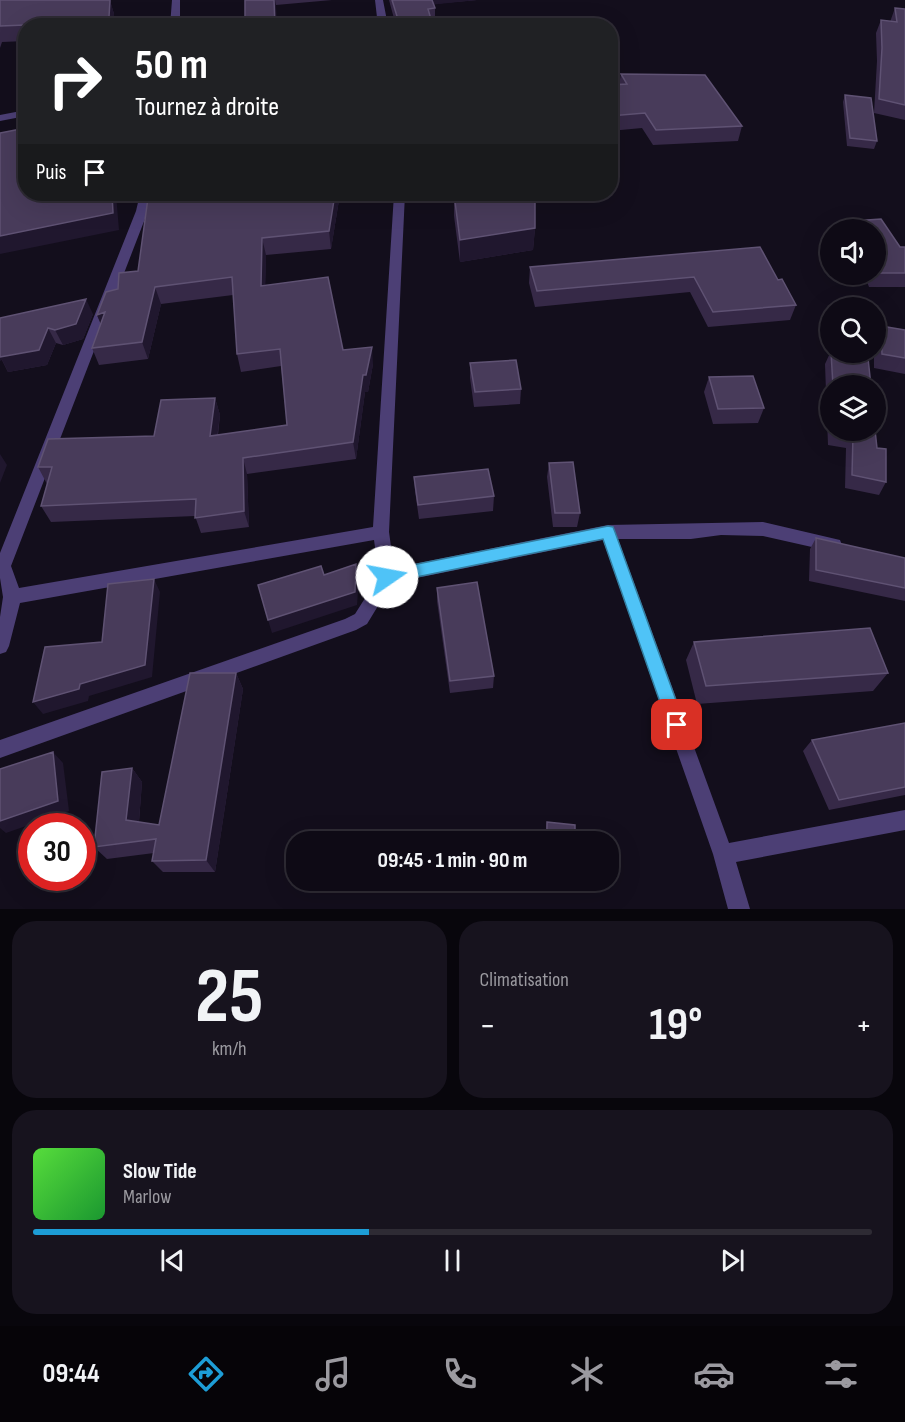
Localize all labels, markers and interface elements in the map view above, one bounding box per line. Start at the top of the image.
text: 50 m [135,40,208,91]
icon: right [36,42,114,120]
text: Tournez à droite [135,91,279,123]
icon: arrive [78,156,111,189]
text: Puis [36,159,66,186]
map controls [820,219,886,441]
button: sound [820,219,886,285]
button: search [820,297,886,363]
button: layers [820,375,886,441]
position arrow [355,545,419,609]
pin [651,699,702,750]
icon: arrive [660,708,693,741]
speed limit sign: 30 [18,813,96,891]
text: 09:45 · 1 min · 90 m [378,847,527,874]
text: 25 [195,951,263,1044]
text: Climatisation [480,968,569,992]
text: 19° [649,998,702,1053]
text: − [480,1006,496,1046]
text: + [856,1006,872,1046]
text: km/h [212,1037,247,1061]
text: Slow Tide [123,1158,197,1185]
text: Marlow [123,1185,171,1209]
icon: previous [156,1244,189,1277]
icon: pause [436,1244,469,1277]
icon: next [716,1244,749,1277]
icon: directions [185,1353,227,1395]
icon: music [312,1353,354,1395]
icon: phone [439,1353,481,1395]
icon: climate [566,1353,608,1395]
icon: car [693,1353,735,1395]
icon: filters [820,1353,862,1395]
text: 09:44 [43,1358,99,1390]

